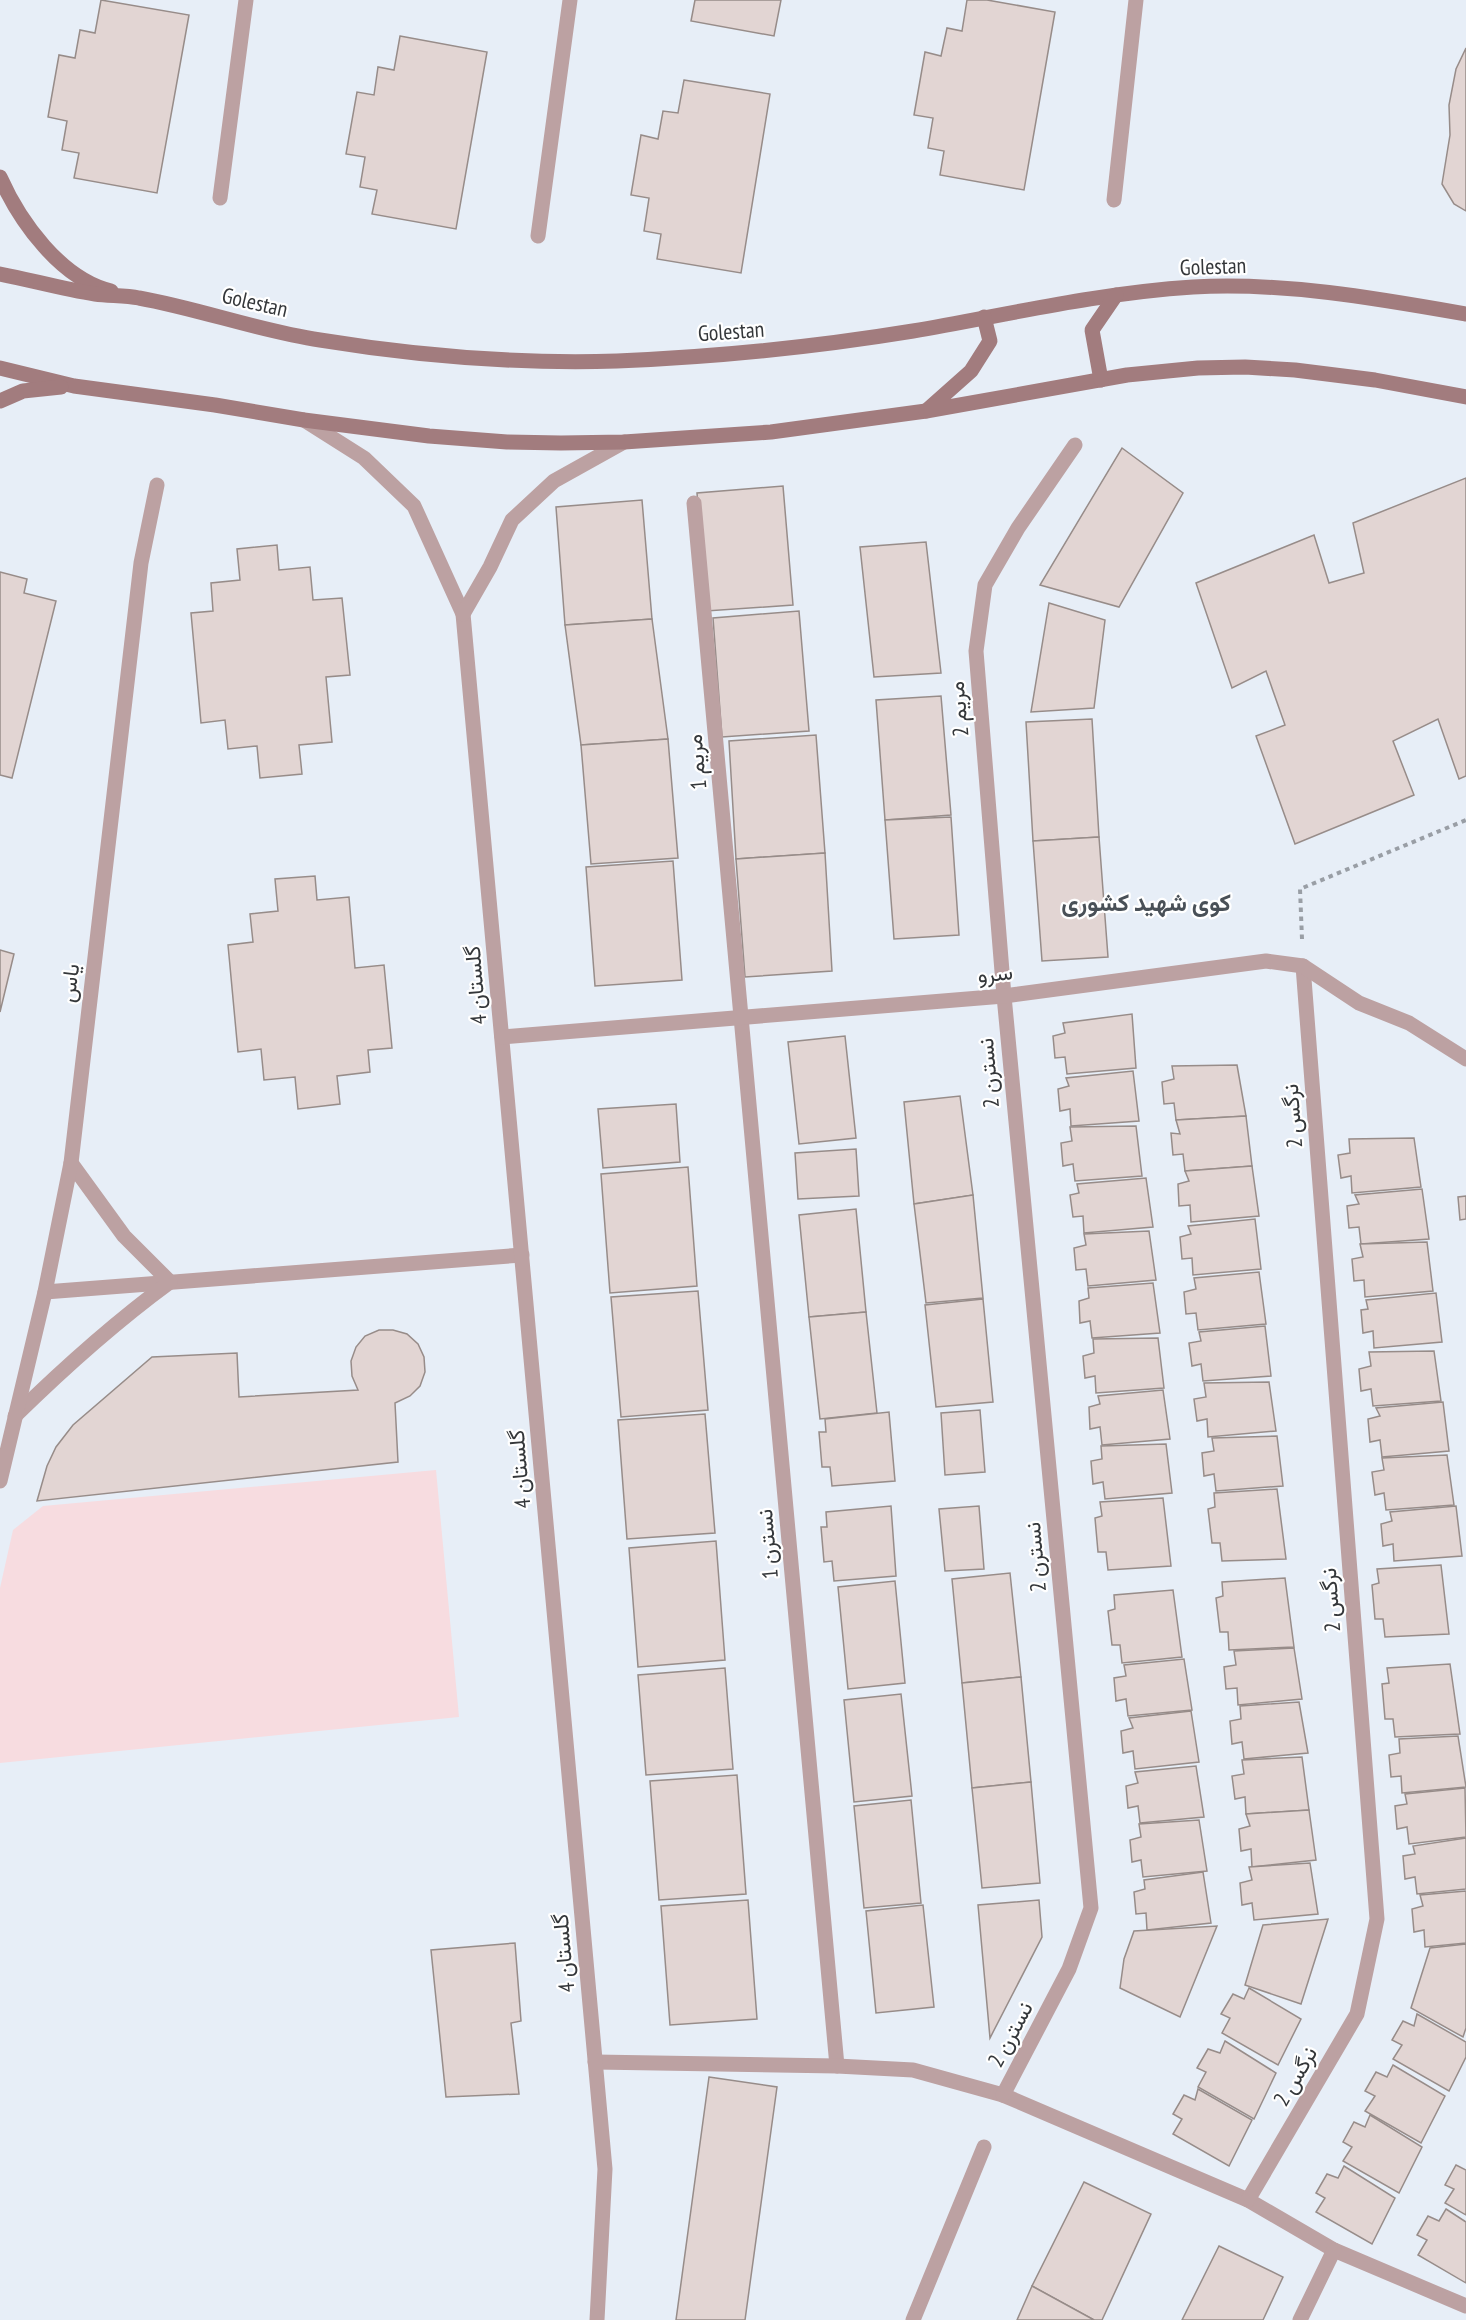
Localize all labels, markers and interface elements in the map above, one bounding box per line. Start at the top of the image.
street label: Golestan [1179,251,1247,281]
street label: Golestan [219,281,291,323]
street label: Golestan [697,315,765,347]
street label: مریم 2 [942,680,975,738]
street label: مریم 1 [680,733,713,791]
district label: کوی شهید کشوری [1061,887,1231,918]
street label: گلستان 4 [458,944,492,1026]
street label: سرو [976,957,1014,989]
street label: یاس [53,962,85,1004]
street label: نسترن 2 [971,1037,1005,1109]
street label: نرگس 2 [1276,1083,1308,1149]
street label: گلستان 4 [502,1428,536,1510]
street label: نسترن 1 [750,1508,784,1580]
street label: نسترن 2 [1018,1521,1052,1593]
street label: نرگس 2 [1314,1567,1346,1633]
street label: گلستان 4 [546,1912,580,1994]
street label: نسترن 2 [981,1997,1039,2071]
street label: نرگس 2 [1267,2041,1323,2111]

